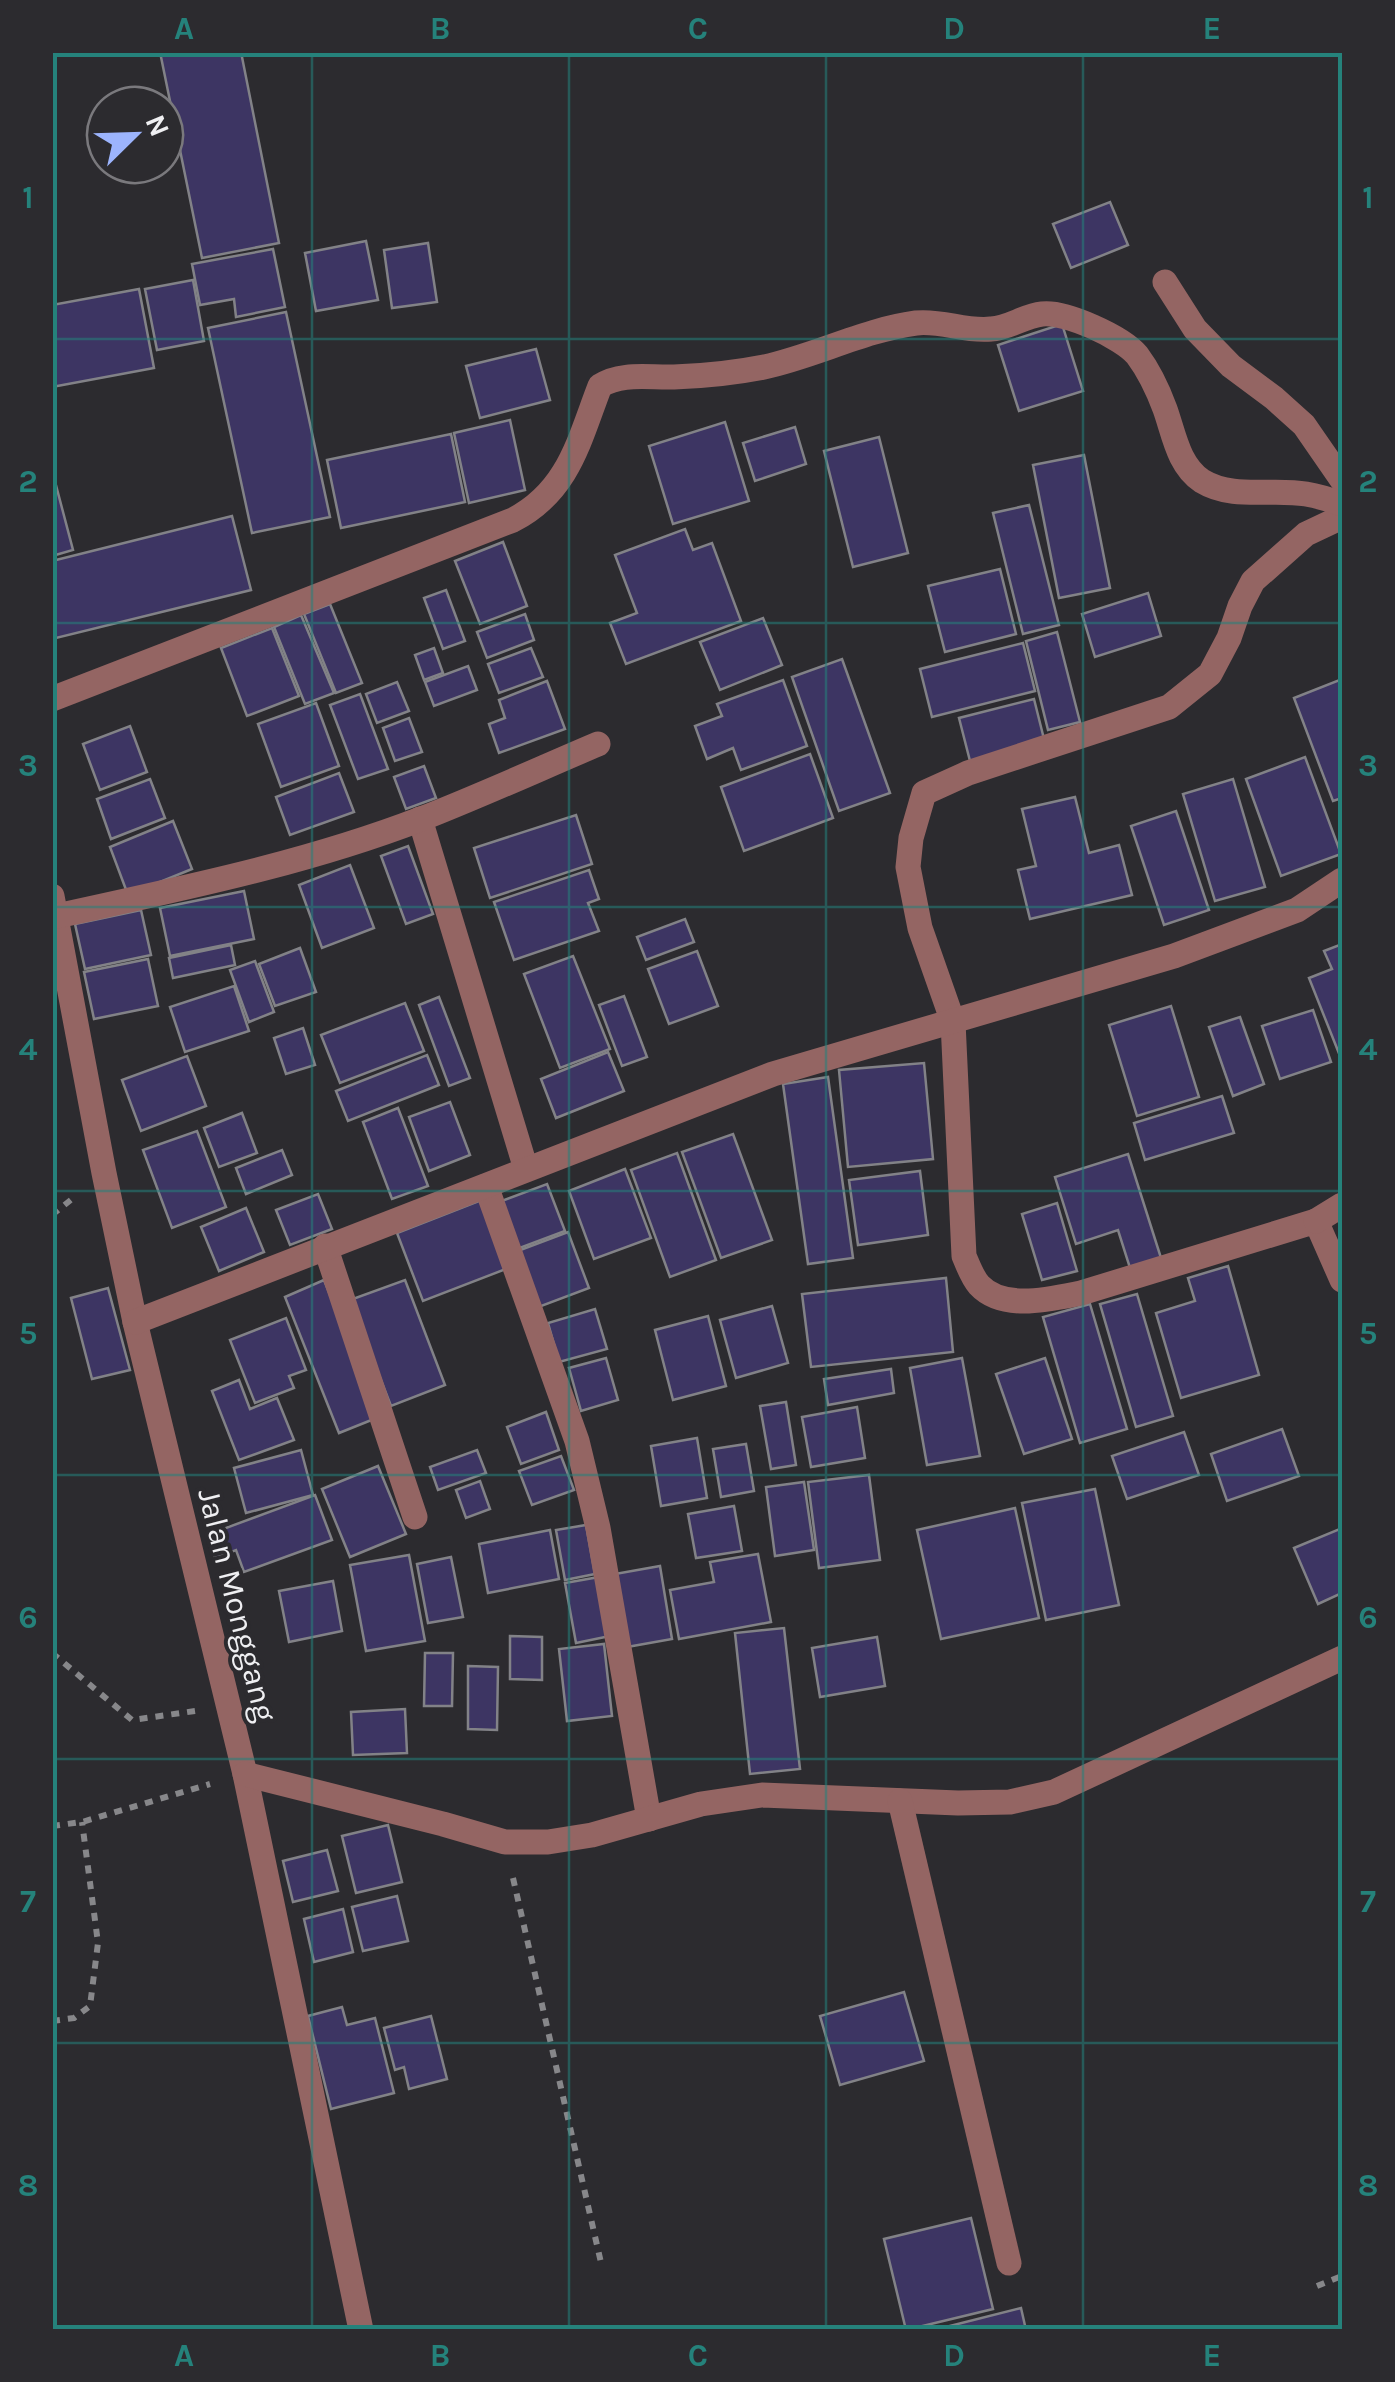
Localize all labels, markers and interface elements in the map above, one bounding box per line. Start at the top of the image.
text: A [174,10,194,47]
text: B [430,10,450,47]
text: C [688,10,708,47]
text: D [943,10,965,47]
text: E [1203,10,1221,47]
north arrow [85,85,185,185]
text: N [138,110,177,141]
text: 1 [22,179,34,216]
text: 1 [1362,179,1374,216]
text: 2 [18,463,38,500]
text: 2 [1358,463,1378,500]
text: 3 [18,747,38,784]
text: 3 [1358,747,1378,784]
text: 4 [18,1031,38,1068]
text: 4 [1358,1031,1378,1068]
text: 5 [19,1315,37,1352]
text: 5 [1359,1315,1377,1352]
street label: Jalan Monggang [190,1485,284,1725]
text: 6 [18,1599,38,1636]
text: 6 [1358,1599,1378,1636]
text: 7 [20,1883,36,1920]
text: 7 [1360,1883,1376,1920]
text: 8 [18,2167,38,2204]
text: 8 [1358,2167,1378,2204]
text: A [174,2337,194,2374]
text: B [430,2337,450,2374]
text: C [688,2337,708,2374]
text: D [943,2337,965,2374]
text: E [1203,2337,1221,2374]

